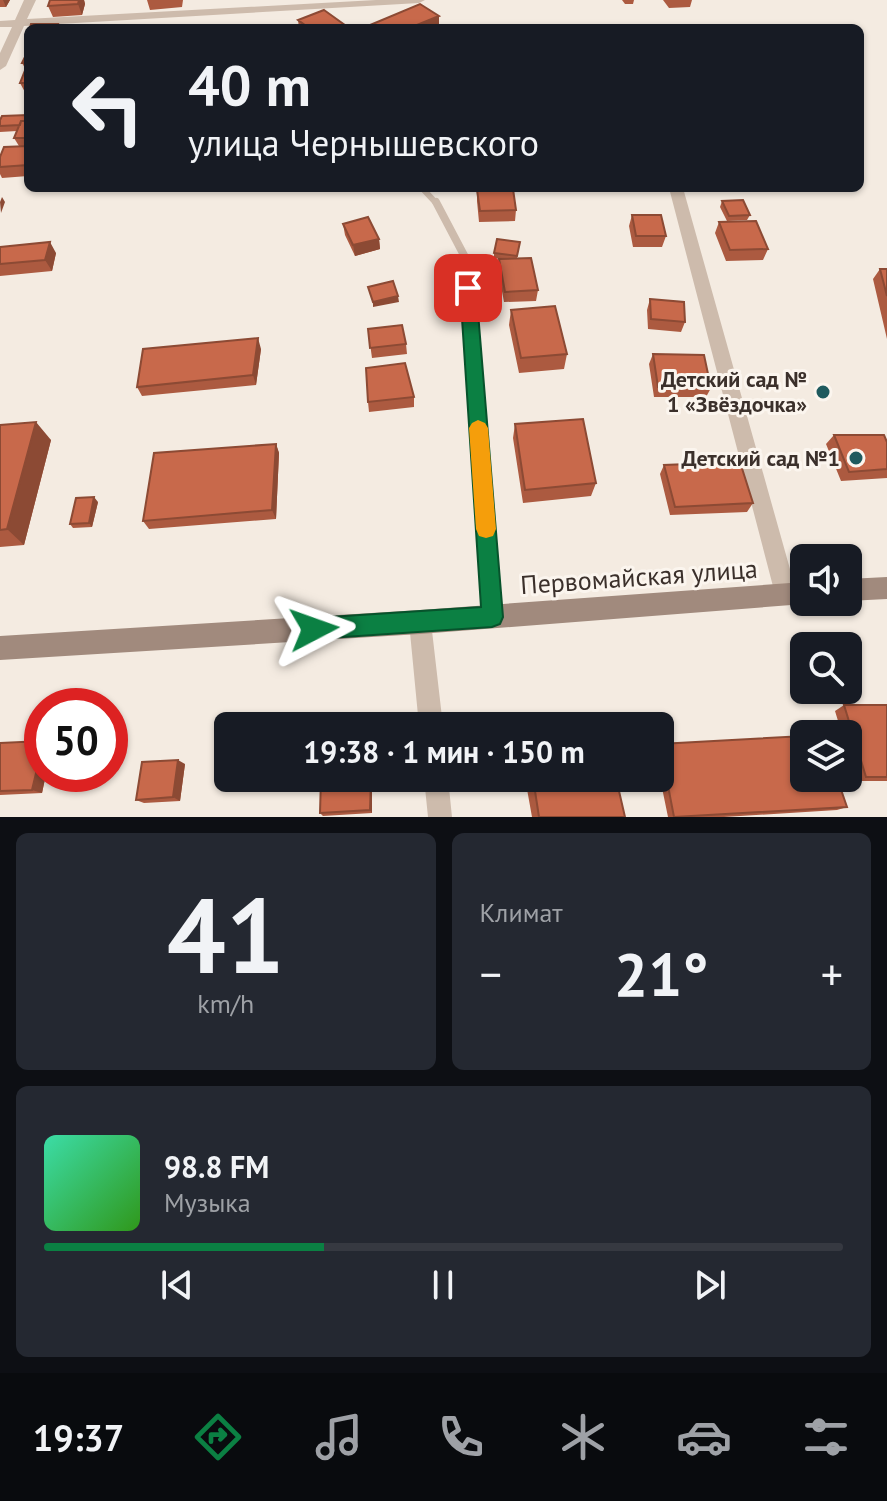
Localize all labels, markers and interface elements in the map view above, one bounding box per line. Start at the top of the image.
text: 40 m [188,49,311,121]
icon: left [56,56,160,160]
text: улица Чернышевского [188,119,539,166]
pin [434,254,502,322]
icon: arrive [446,266,490,310]
place label: Детский сад № 1 «Звёздочка» [661,365,807,418]
marker: Детский сад № 1 «Звёздочка» [814,383,832,401]
place label: Детский сад №1 [682,444,840,472]
marker: Детский сад №1 [847,449,865,467]
map controls [790,544,862,792]
button: sound [790,544,862,616]
street label: Первомайская улица [519,552,759,601]
position arrow [272,587,356,671]
button: search [790,632,862,704]
speed limit sign: 50 [24,688,128,792]
button: layers [790,720,862,792]
text: 19:38 · 1 мин · 150 m [303,732,585,771]
text: 41 [167,867,285,1002]
text: Климат [480,896,563,929]
text: 21° [614,935,708,1013]
text: − [480,945,502,1002]
text: + [821,945,843,1002]
text: km/h [197,987,254,1020]
text: 98.8 FM [164,1147,269,1186]
text: Музыка [164,1186,251,1219]
icon: previous [155,1263,199,1307]
icon: pause [421,1263,465,1307]
icon: next [688,1263,732,1307]
icon: directions [190,1409,246,1465]
icon: music [311,1409,367,1465]
icon: phone [433,1409,489,1465]
icon: climate [555,1409,611,1465]
icon: car [676,1409,732,1465]
icon: filters [798,1409,854,1465]
text: 19:37 [33,1414,124,1461]

